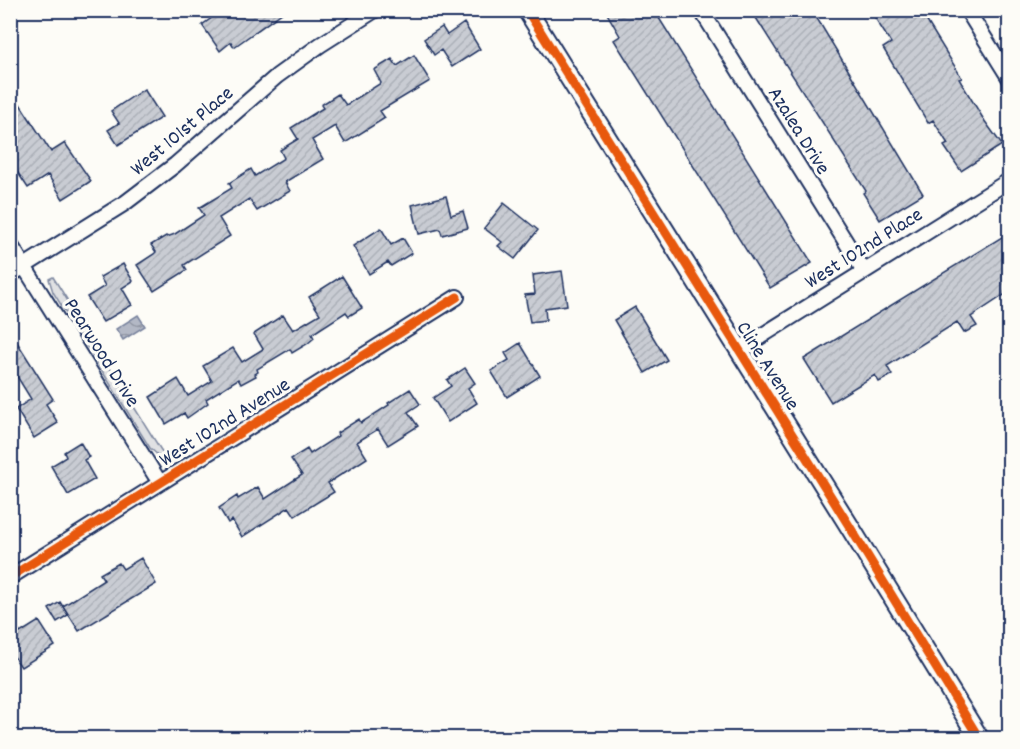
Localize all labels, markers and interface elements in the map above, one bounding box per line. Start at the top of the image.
street label: West 101st Place [125,80,241,185]
street label: Azalea Drive [759,82,836,181]
street label: West 102nd Place [800,201,930,298]
street label: Pearwood Drive [55,293,146,414]
street label: Cline Avenue [727,316,806,417]
street label: West 102nd Avenue [154,371,297,476]

